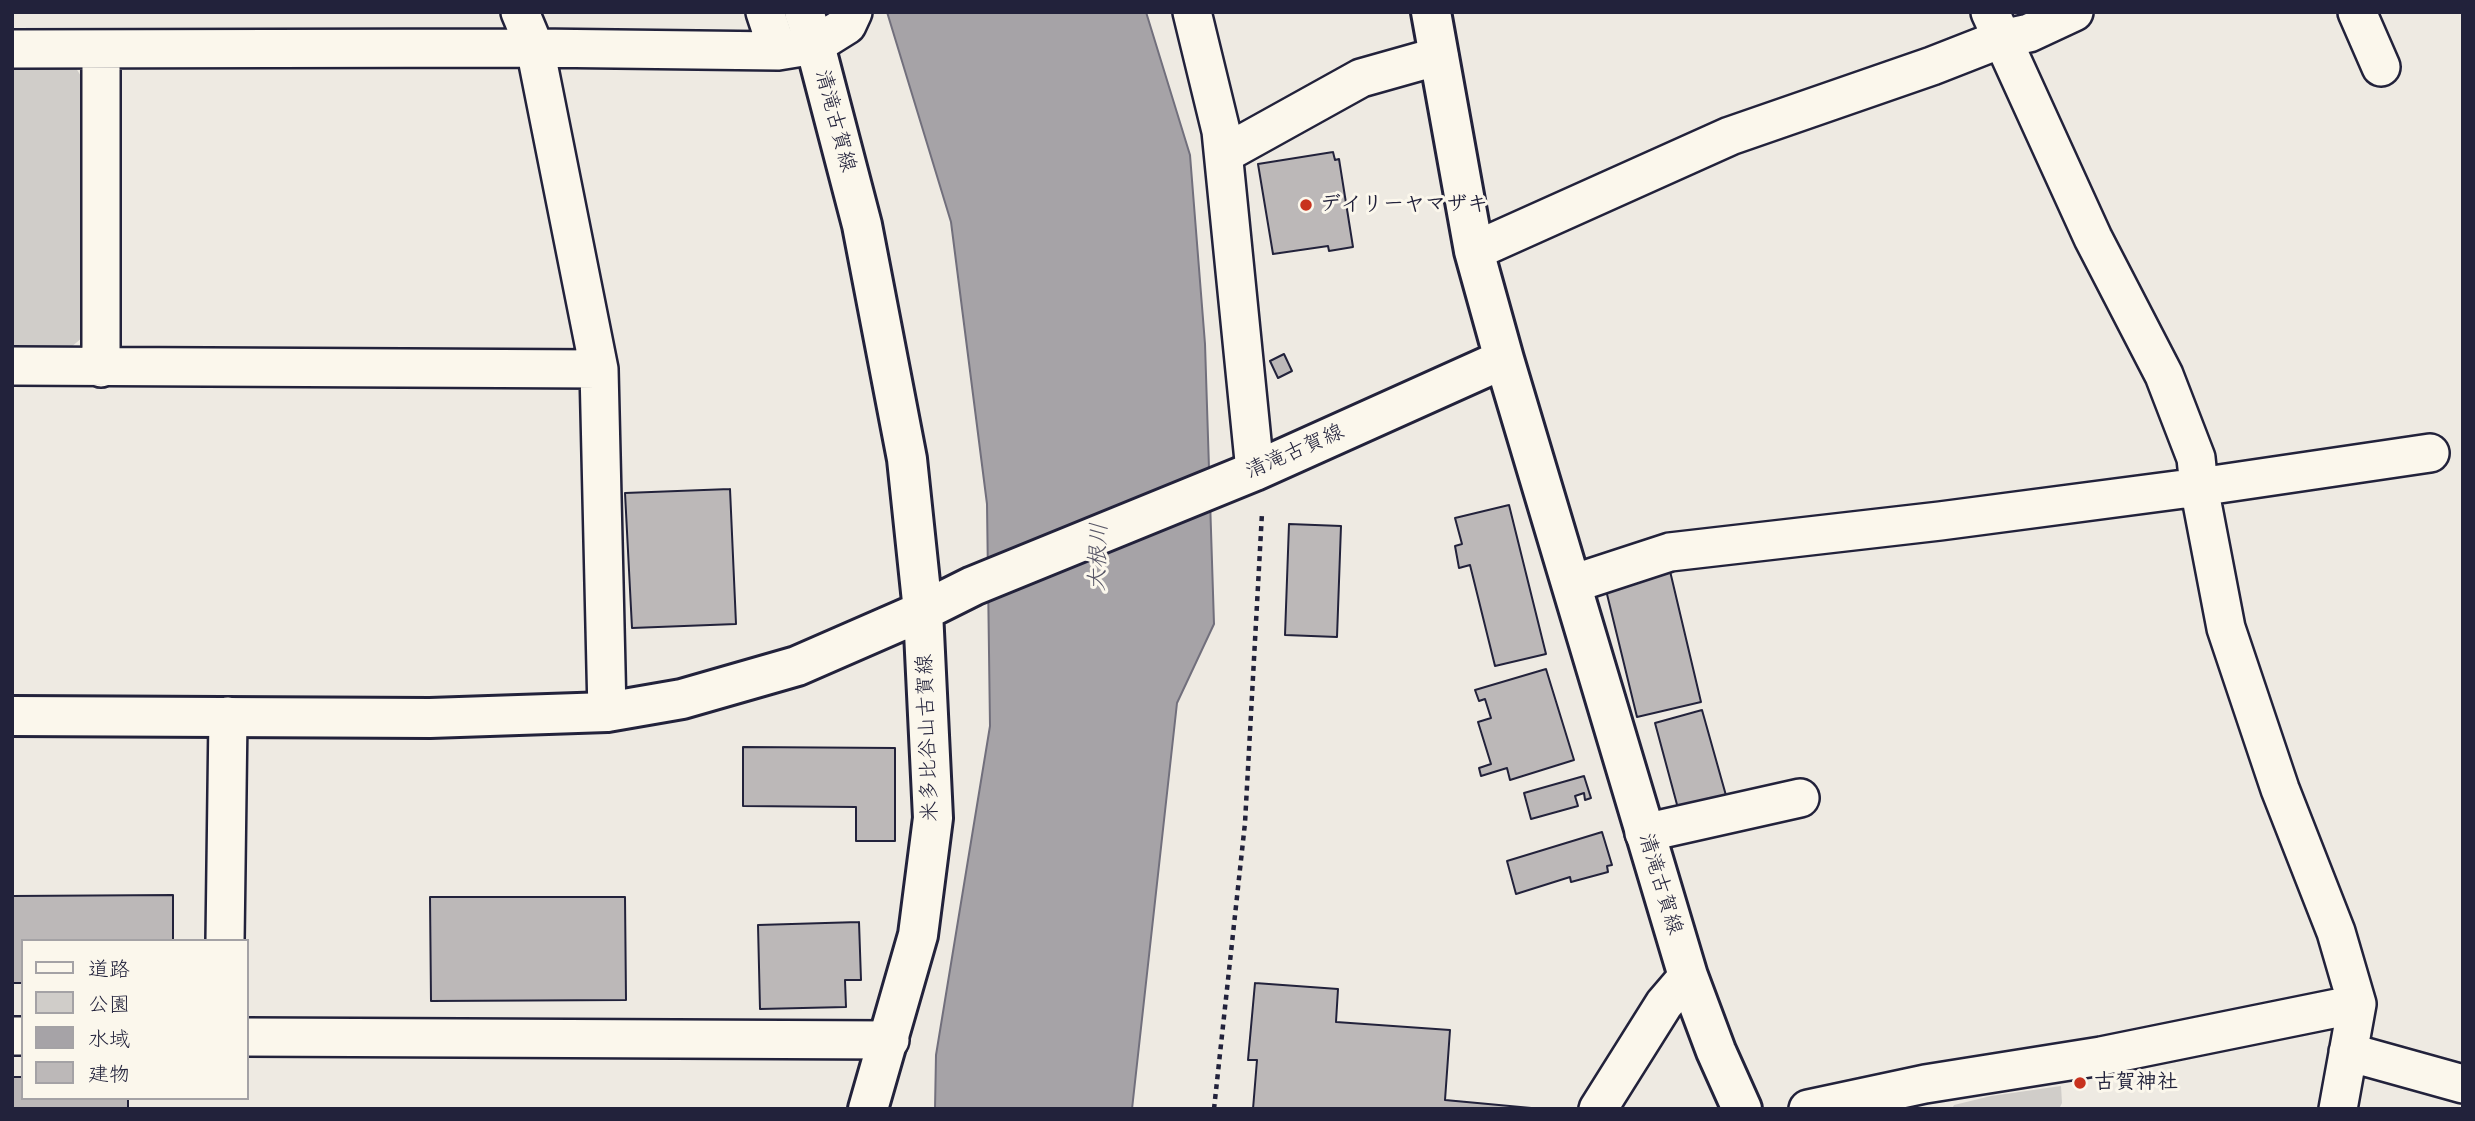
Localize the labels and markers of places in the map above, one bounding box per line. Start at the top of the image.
place label: デイリーヤマザキ [1320,192,1488,218]
marker: デイリーヤマザキ [1298,197,1314,213]
place label: 古賀神社 [2094,1070,2178,1096]
marker: 古賀神社 [2072,1075,2088,1091]

